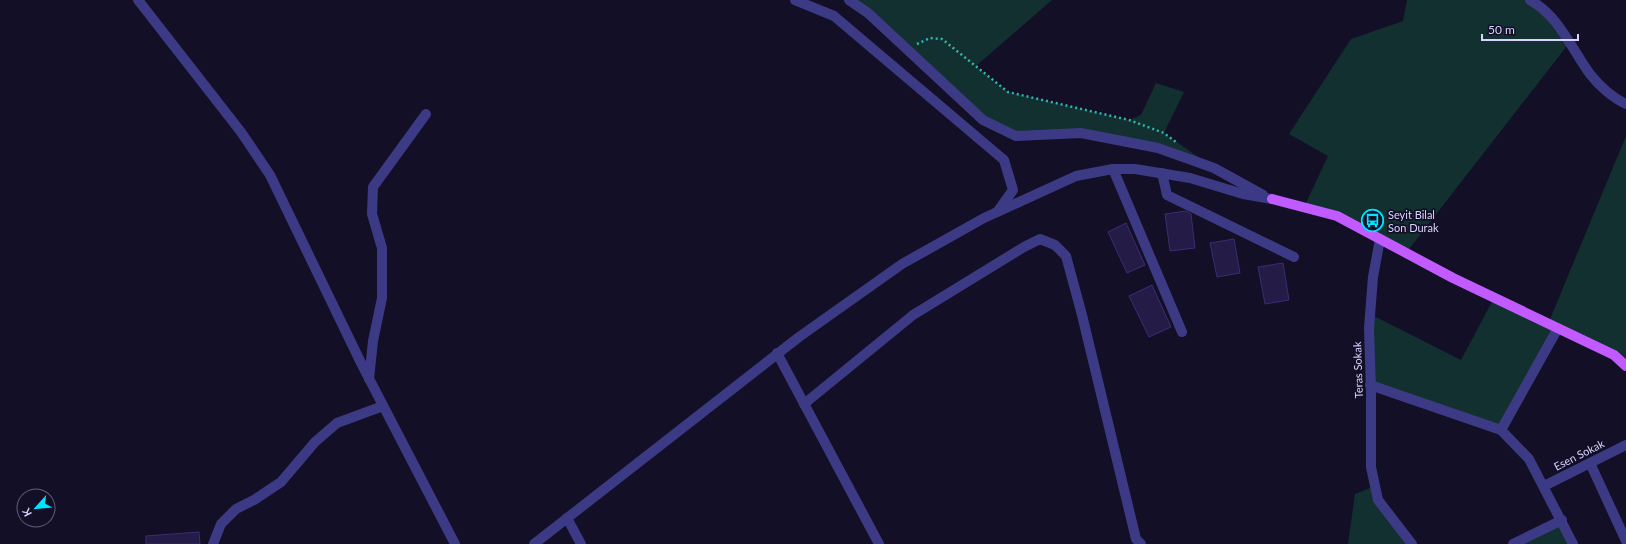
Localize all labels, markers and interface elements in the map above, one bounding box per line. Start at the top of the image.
scale bar [1482,16,1578,42]
text: 50 m [1488,22,1515,37]
bus stop icon: Seyit Bilal Son Durak [1359,208,1385,234]
place label: Seyit Bilal Son Durak [1388,208,1439,234]
street label: Teras Sokak [1350,341,1365,399]
street label: Esen Sokak [1551,436,1606,473]
north arrow [16,488,56,528]
text: K [19,506,34,519]

